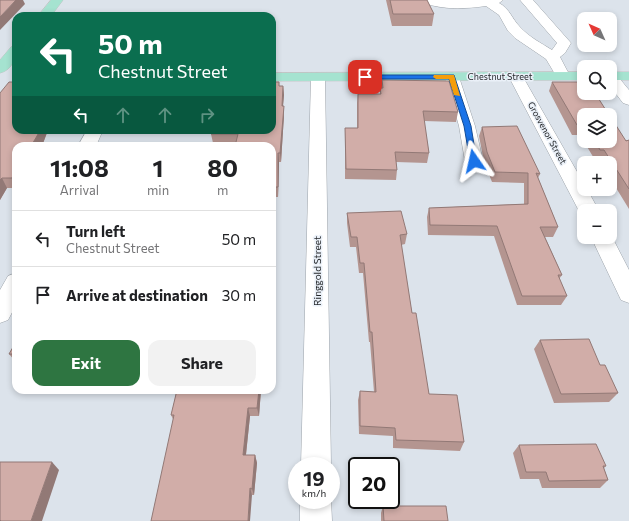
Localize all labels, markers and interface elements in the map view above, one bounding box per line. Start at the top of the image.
north arrow [577,12,617,52]
map controls [577,12,617,244]
text: 50 m [98,26,163,60]
icon: left [32,28,84,80]
text: Chestnut Street [98,60,228,82]
pin [348,60,382,94]
button: search [577,60,617,100]
icon: arrive [354,66,376,88]
street label: Chestnut Street [468,71,533,82]
street label: Grosvenor Street [526,100,569,166]
icon: left [70,104,92,126]
icon: ahead [112,104,134,126]
icon: ahead [154,104,176,126]
icon: right [196,104,218,126]
button: layers [577,108,617,148]
position arrow [453,140,495,182]
text: 11:08 [50,153,109,182]
text: 1 [153,153,163,182]
text: 80 [207,153,238,182]
button: + [577,156,617,196]
text: Arrival [60,182,99,198]
text: min [147,182,169,198]
text: m [217,182,228,198]
button: − [577,204,617,244]
text: Turn left [66,222,125,240]
icon: left [32,228,54,250]
text: 50 m [222,230,256,248]
street label: Ringgold Street [311,236,323,306]
text: Chestnut Street [66,240,160,256]
icon: arrive [32,284,54,306]
text: Arrive at destination [66,286,208,304]
text: 30 m [222,286,256,304]
button: Exit [32,340,140,386]
button: Share [148,340,256,386]
speed limit sign: 20 [348,457,400,509]
text: 19 [303,466,325,490]
text: km/h [302,487,326,499]

